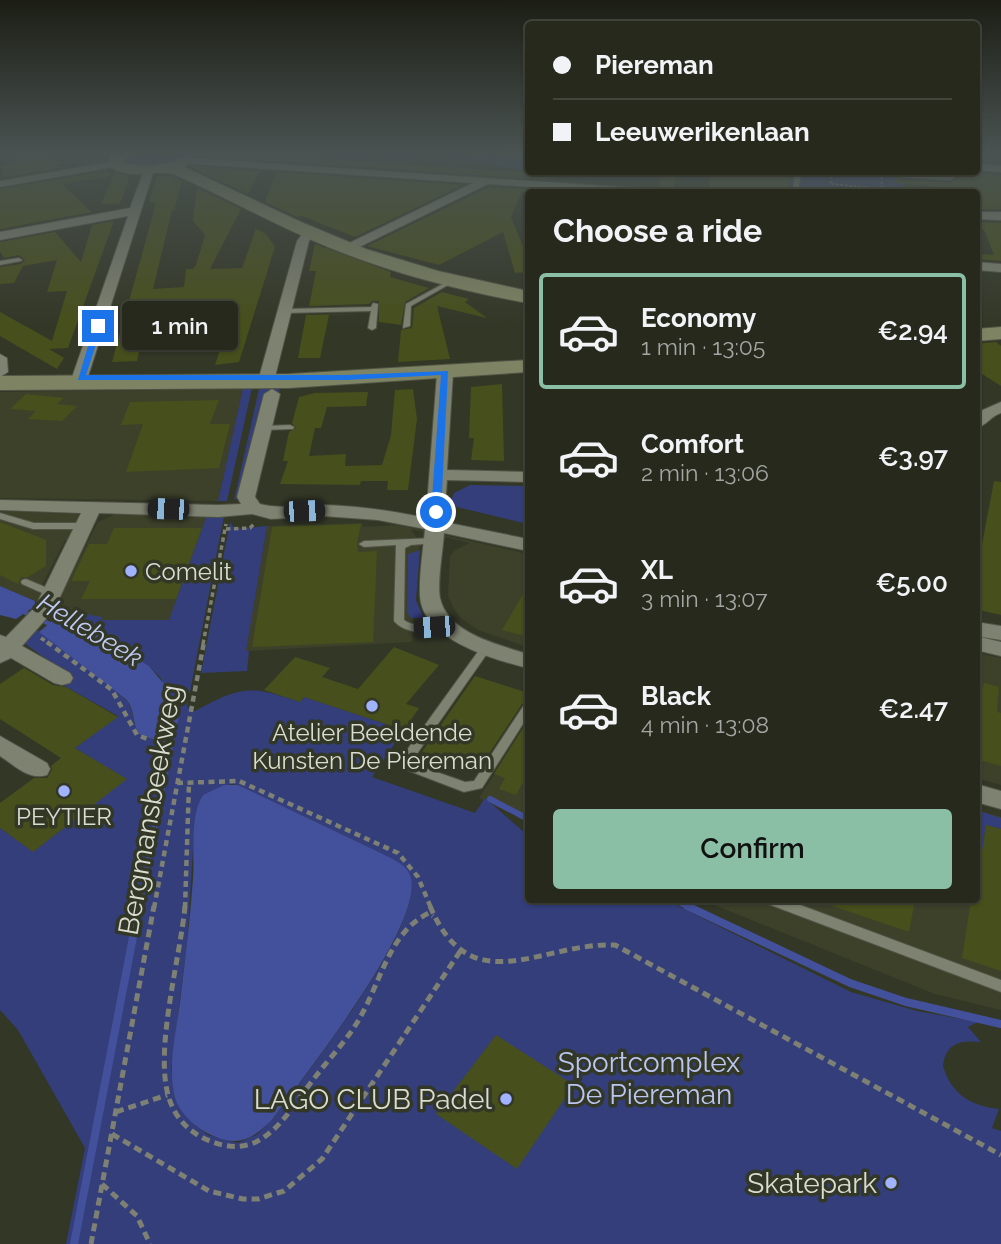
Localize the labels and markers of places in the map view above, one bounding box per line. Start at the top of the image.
place label: Comelit [145,557,232,586]
marker: Comelit [123,563,139,579]
marker: Atelier Beeldende Kunsten De Piereman [364,698,380,714]
place label: Atelier Beeldende Kunsten De Piereman [252,718,492,775]
marker: PEYTIER [56,783,72,799]
place label: PEYTIER [16,802,112,831]
place label: LAGO CLUB Padel [254,1083,492,1116]
marker: LAGO CLUB Padel [498,1091,514,1107]
place label: Skatepark [747,1167,877,1200]
marker: Skatepark [883,1175,899,1191]

